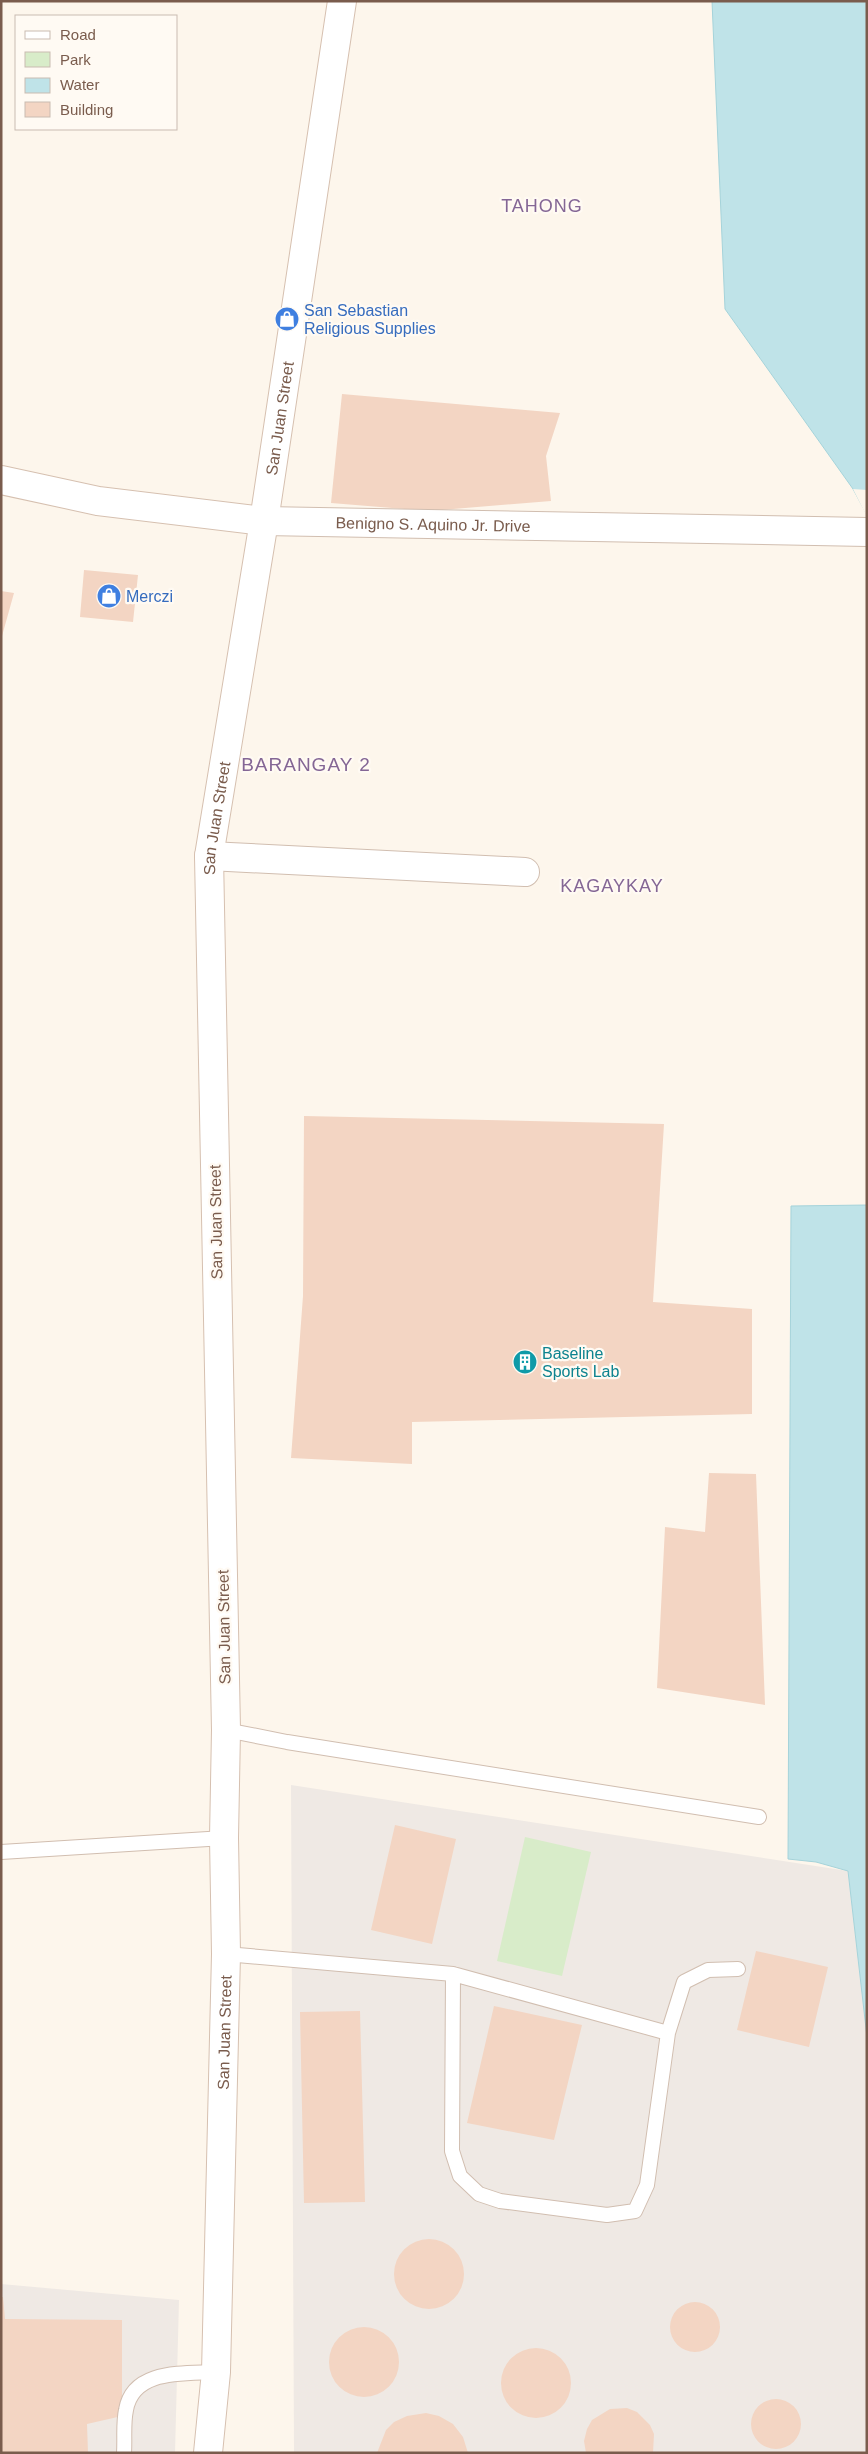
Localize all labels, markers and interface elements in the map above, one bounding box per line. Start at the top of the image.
legend [15,15,178,130]
text: Road [60,26,96,43]
text: Park [60,51,91,68]
text: Water [60,76,99,93]
text: Building [60,101,113,118]
district label: TAHONG [501,196,583,216]
place label: San Sebastian Religious Supplies [304,302,436,337]
shop icon: San Sebastian Religious Supplies [274,306,300,332]
street label: San Juan Street [262,360,296,476]
street label: Benigno S. Aquino Jr. Drive [335,514,531,534]
shop icon: Merczi [96,583,122,609]
place label: Merczi [126,588,173,605]
district label: BARANGAY 2 [241,754,371,775]
street label: San Juan Street [200,760,233,875]
district label: KAGAYKAY [560,876,664,896]
street label: San Juan Street [206,1164,226,1280]
place label: Baseline Sports Lab [542,1345,619,1380]
building icon: Baseline Sports Lab [512,1349,538,1375]
street label: San Juan Street [214,1569,234,1685]
street label: San Juan Street [214,1974,234,2090]

